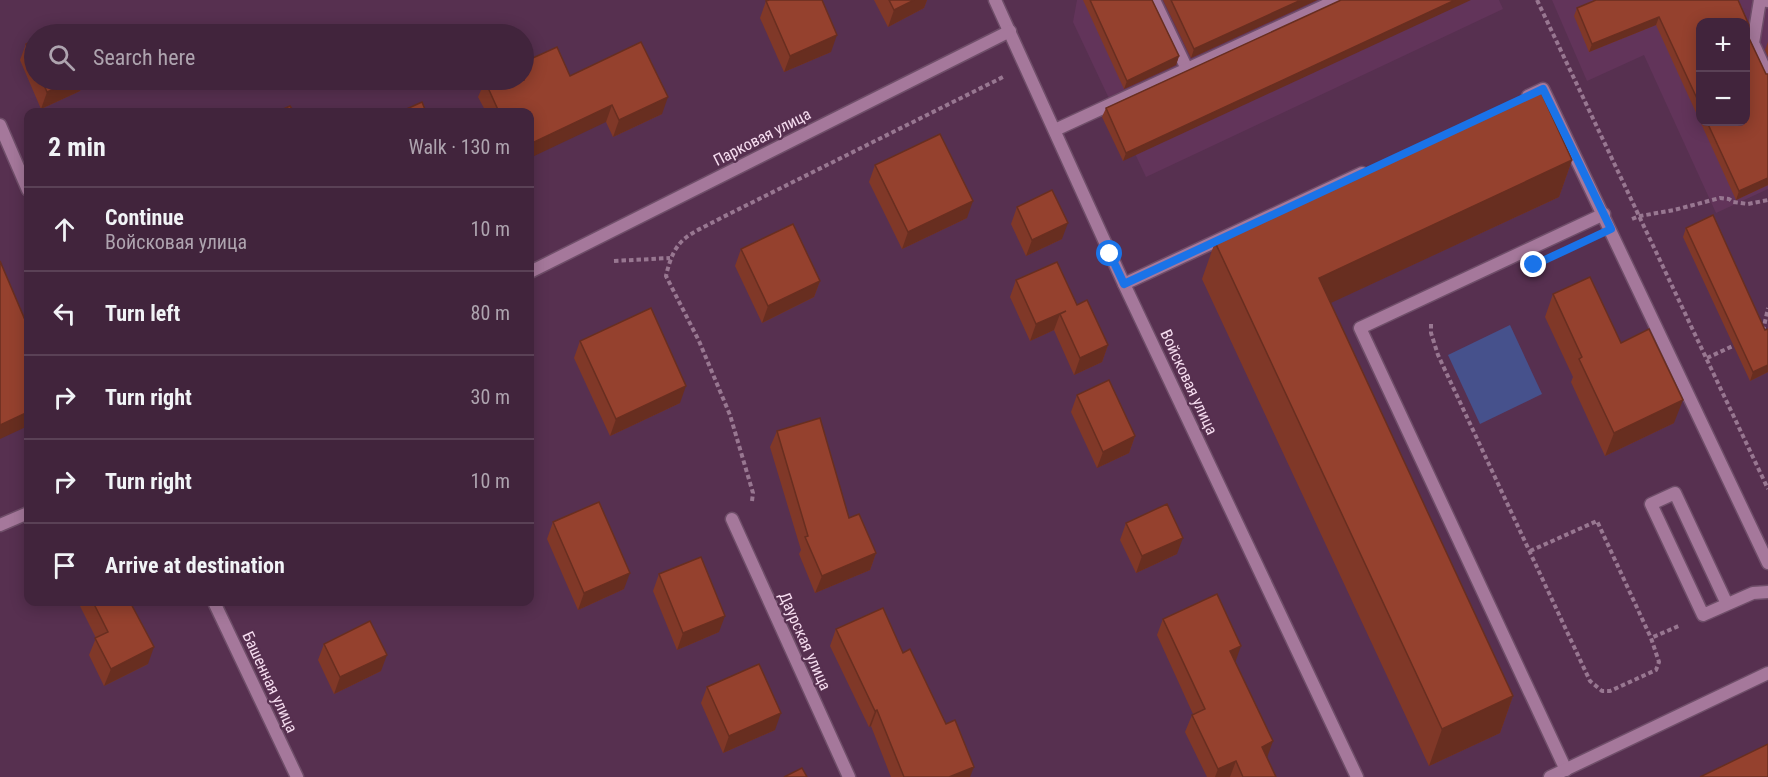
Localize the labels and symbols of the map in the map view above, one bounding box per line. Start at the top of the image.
street label: Парковая улица [710,104,814,170]
route start [1096,240,1122,266]
route end [1520,251,1546,277]
street label: Войсковая улица [1156,326,1222,438]
street label: Даурская улица [775,589,835,693]
street label: Башенная улица [238,628,302,736]

